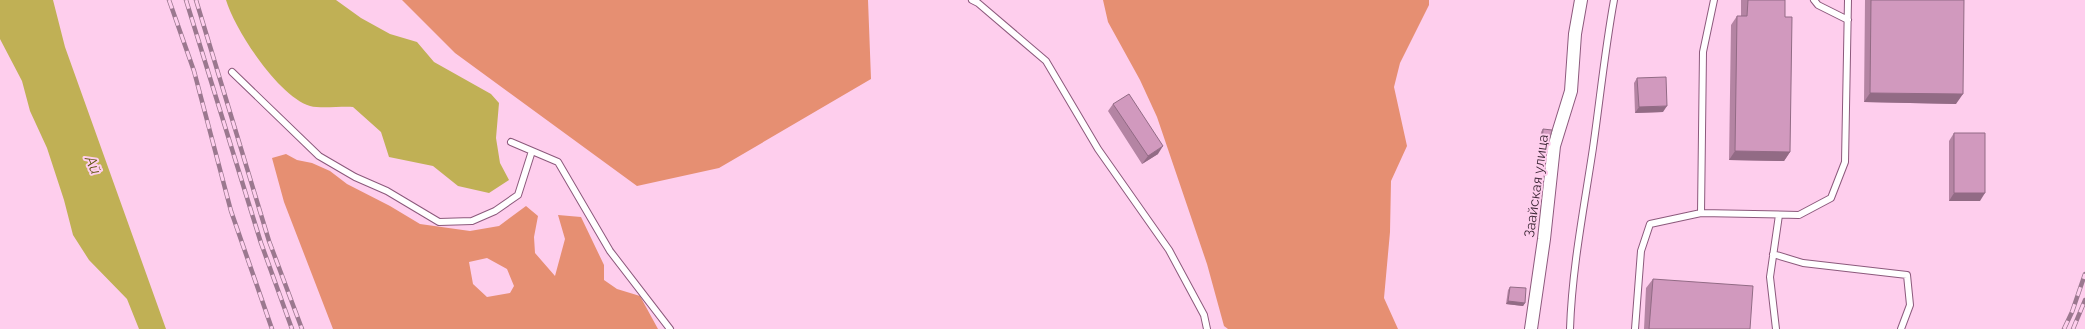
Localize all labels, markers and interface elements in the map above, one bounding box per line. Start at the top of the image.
street label: Заайская улица [1521,133,1551,239]
water label: Ай [81,152,105,177]

